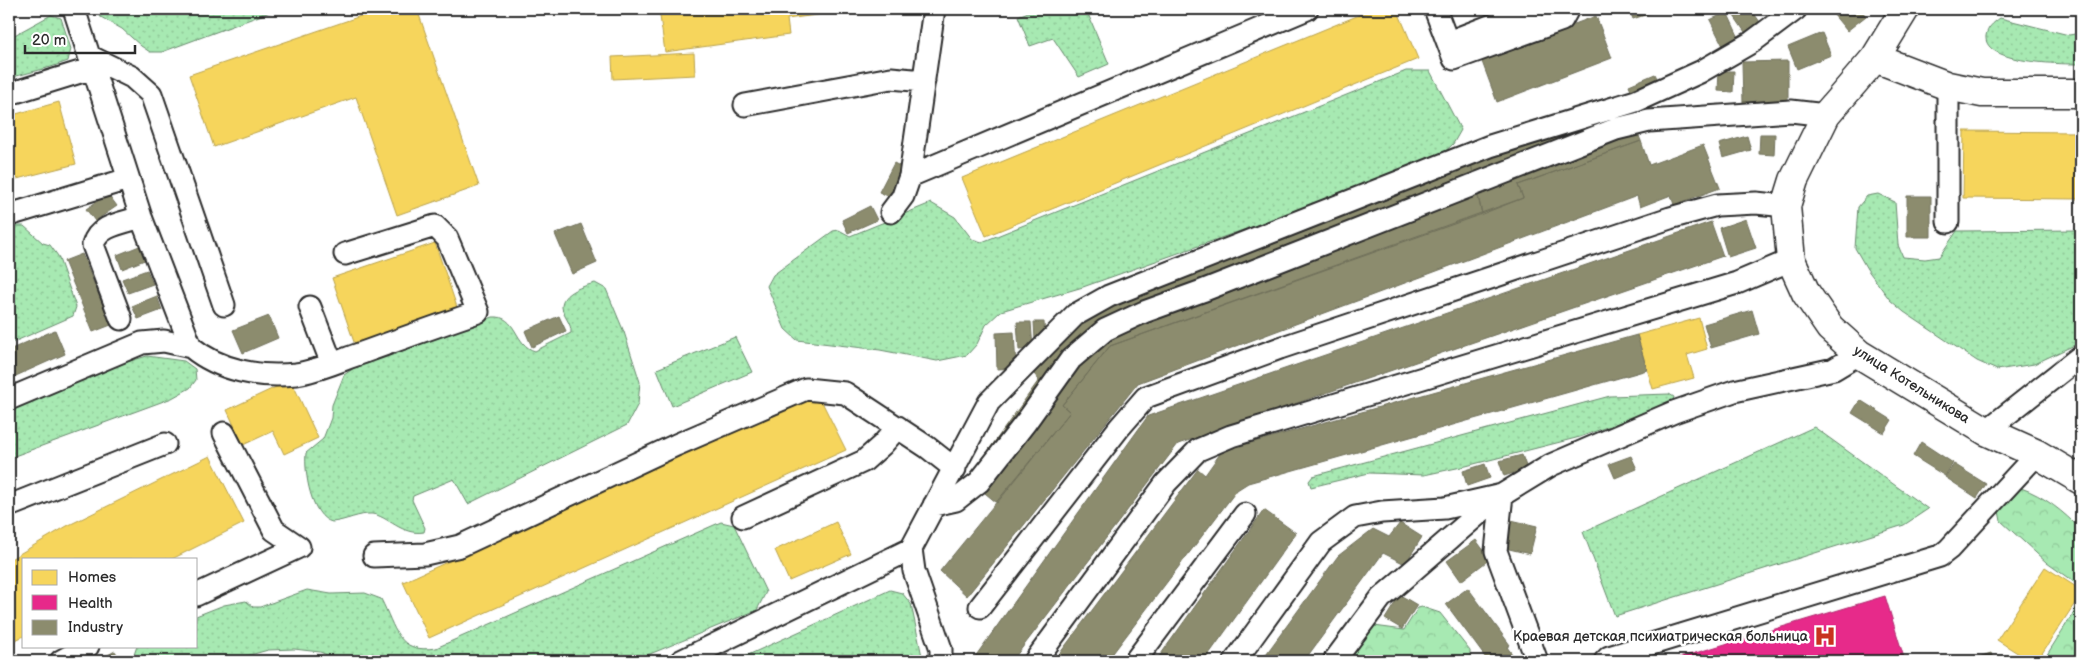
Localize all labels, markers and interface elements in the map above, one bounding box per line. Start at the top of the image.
scale bar [25,22,135,54]
text: 20 m [32,31,66,50]
street label: улица Котельникова [1851,342,1974,427]
legend [22,558,198,648]
text: Homes [68,568,117,587]
text: Health [68,594,113,613]
text: Industry [68,618,123,637]
hospital icon: Краевая детская психиатрическая больница [1812,623,1838,649]
place label: Краевая детская психиатрическая больница [1513,628,1809,645]

